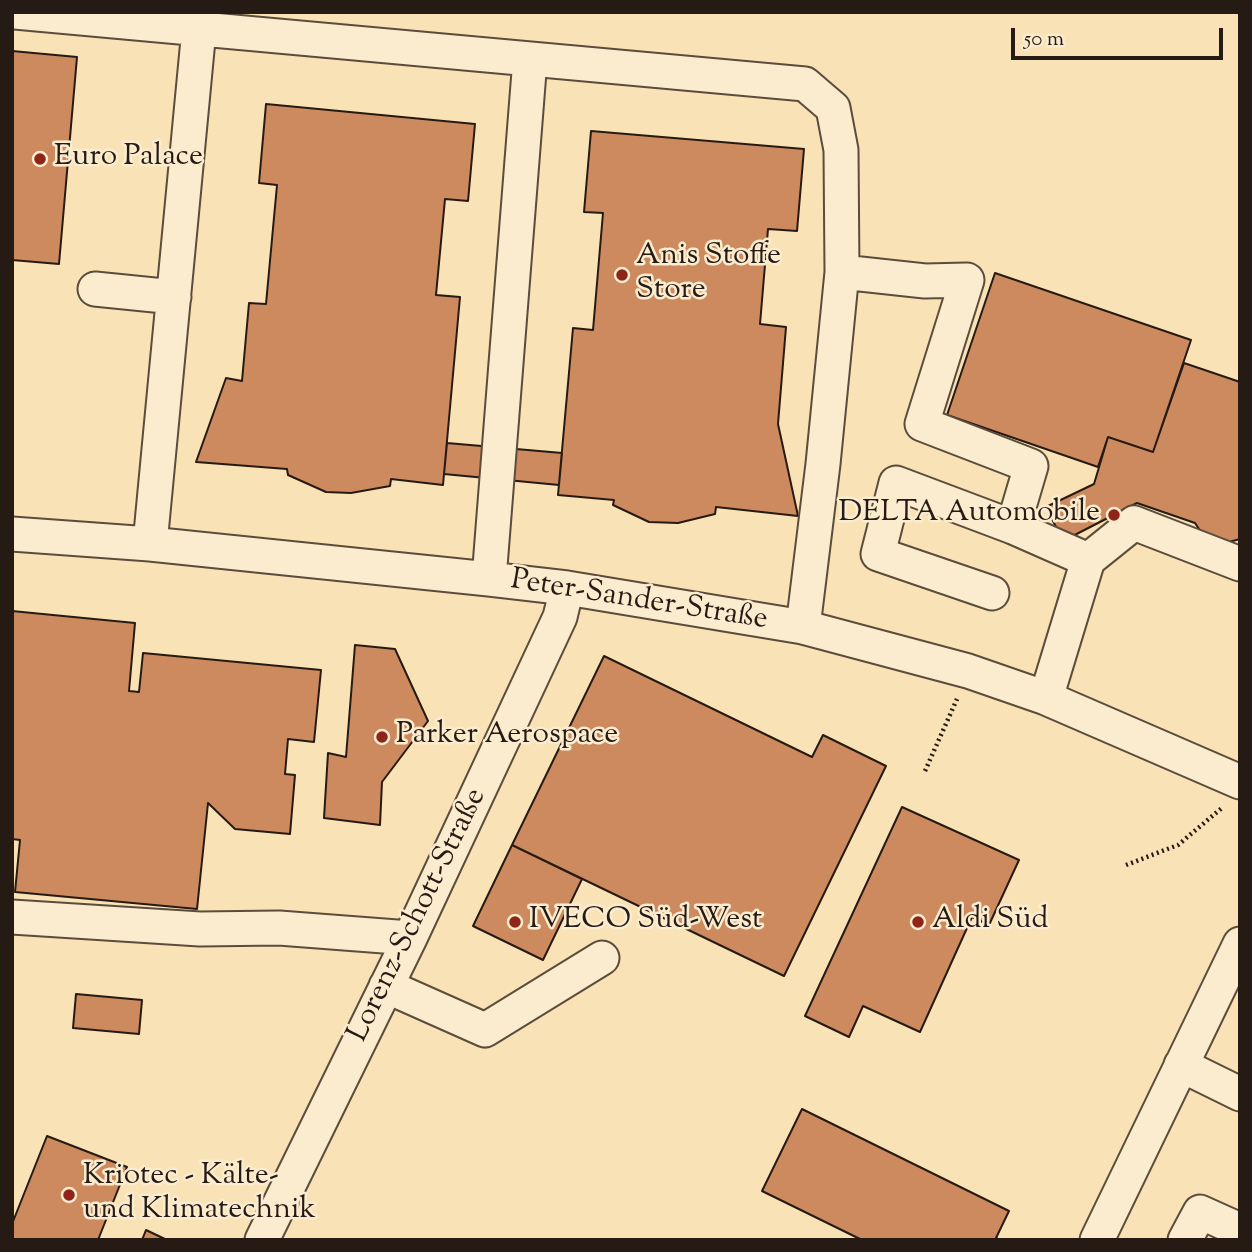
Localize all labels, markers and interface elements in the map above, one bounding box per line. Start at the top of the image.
scale bar [1014,14,1226,58]
text: 50 m [1024,25,1064,55]
place label: Euro Palace [54,141,203,177]
marker: Euro Palace [32,151,48,167]
place label: Anis Stoffe Store [636,240,781,310]
marker: Anis Stoffe Store [614,267,630,283]
place label: DELTA Automobile [839,497,1100,533]
marker: DELTA Automobile [1106,507,1122,523]
street label: Peter-Sander-Straße [508,564,770,640]
place label: Parker Aerospace [396,719,618,755]
marker: Parker Aerospace [374,729,390,745]
street label: Lorenz-Schott-Straße [342,783,496,1049]
place label: IVECO Süd-West [529,904,762,940]
place label: Aldi Süd [932,904,1048,940]
marker: IVECO Süd-West [507,914,523,930]
marker: Aldi Süd [910,914,926,930]
place label: Kriotec - Kälte- und Klimatechnik [83,1160,316,1230]
marker: Kriotec - Kälte- und Klimatechnik [61,1187,77,1203]

